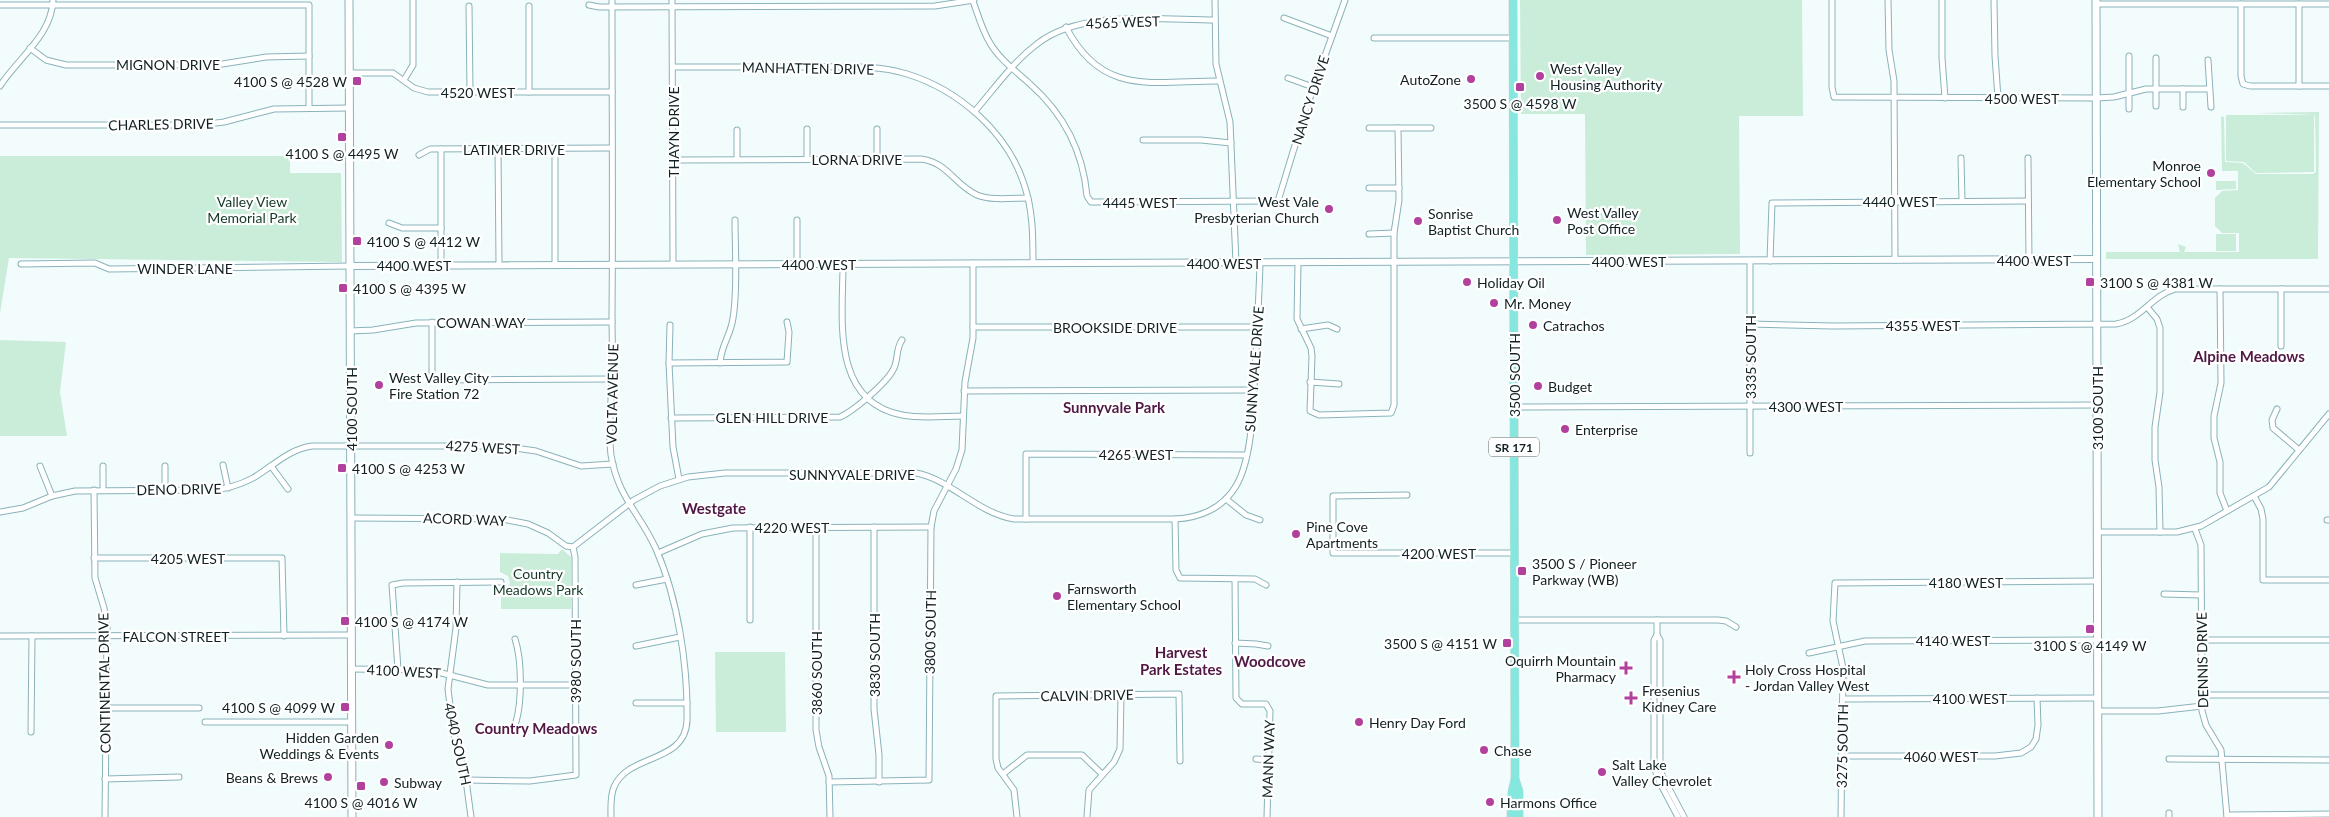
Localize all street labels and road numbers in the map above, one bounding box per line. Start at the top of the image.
street label: 4565 WEST [1086,12,1161,32]
street label: NANCY DRIVE [1288,53,1332,147]
street label: MIGNON DRIVE [116,56,220,73]
street label: MANHATTEN DRIVE [742,58,874,78]
street label: 4520 WEST [441,84,516,101]
street label: THAYN DRIVE [665,86,682,178]
street label: 4500 WEST [1985,90,2060,107]
street label: CHARLES DRIVE [108,115,214,133]
street label: LATIMER DRIVE [463,141,565,158]
street label: LORNA DRIVE [812,151,902,168]
street label: 4440 WEST [1863,193,1938,210]
street label: 4445 WEST [1103,194,1178,211]
street label: 4400 WEST [1997,252,2072,269]
street label: 4400 WEST [1592,253,1667,270]
street label: 4400 WEST [1187,255,1262,272]
street label: 4400 WEST [782,256,857,273]
street label: 4400 WEST [377,257,452,274]
street label: WINDER LANE [137,260,233,277]
street label: SUNNYVALE DRIVE [1241,306,1267,432]
street label: COWAN WAY [437,314,526,331]
street label: 3335 SOUTH [1742,315,1759,399]
street label: 4355 WEST [1886,317,1961,334]
street label: BROOKSIDE DRIVE [1053,319,1177,336]
street label: 3500 SOUTH [1506,333,1523,417]
street label: VOLTA AVENUE [603,343,621,445]
street label: 3100 SOUTH [2089,366,2106,450]
street label: 4100 SOUTH [343,367,360,451]
street label: 4300 WEST [1769,398,1844,415]
street label: GLEN HILL DRIVE [716,409,828,426]
street label: 4275 WEST [445,437,521,457]
road number: SR 171 [1489,438,1539,457]
street label: 4265 WEST [1099,446,1174,463]
street label: SUNNYVALE DRIVE [789,466,915,483]
street label: DENO DRIVE [136,480,222,498]
street label: ACORD WAY [423,509,507,529]
street label: 4220 WEST [755,519,830,536]
street label: 4200 WEST [1402,545,1477,562]
street label: 4205 WEST [151,550,226,567]
street label: 4180 WEST [1929,574,2004,591]
street label: 3800 SOUTH [921,590,939,674]
street label: CONTINENTAL DRIVE [94,612,114,754]
street label: DENNIS DRIVE [2193,612,2211,708]
street label: 3830 SOUTH [866,613,883,697]
street label: 3980 SOUTH [567,619,584,703]
street label: FALCON STREET [122,628,230,645]
street label: 3860 SOUTH [808,631,825,715]
street label: 4140 WEST [1916,632,1991,649]
street label: 4100 WEST [366,661,442,681]
street label: CALVIN DRIVE [1040,686,1134,704]
street label: 4100 WEST [1933,690,2008,707]
street label: 4040 SOUTH [441,701,475,787]
street label: 3275 SOUTH [1833,704,1851,788]
street label: MANN WAY [1258,719,1278,798]
street label: 4060 WEST [1904,748,1979,765]

